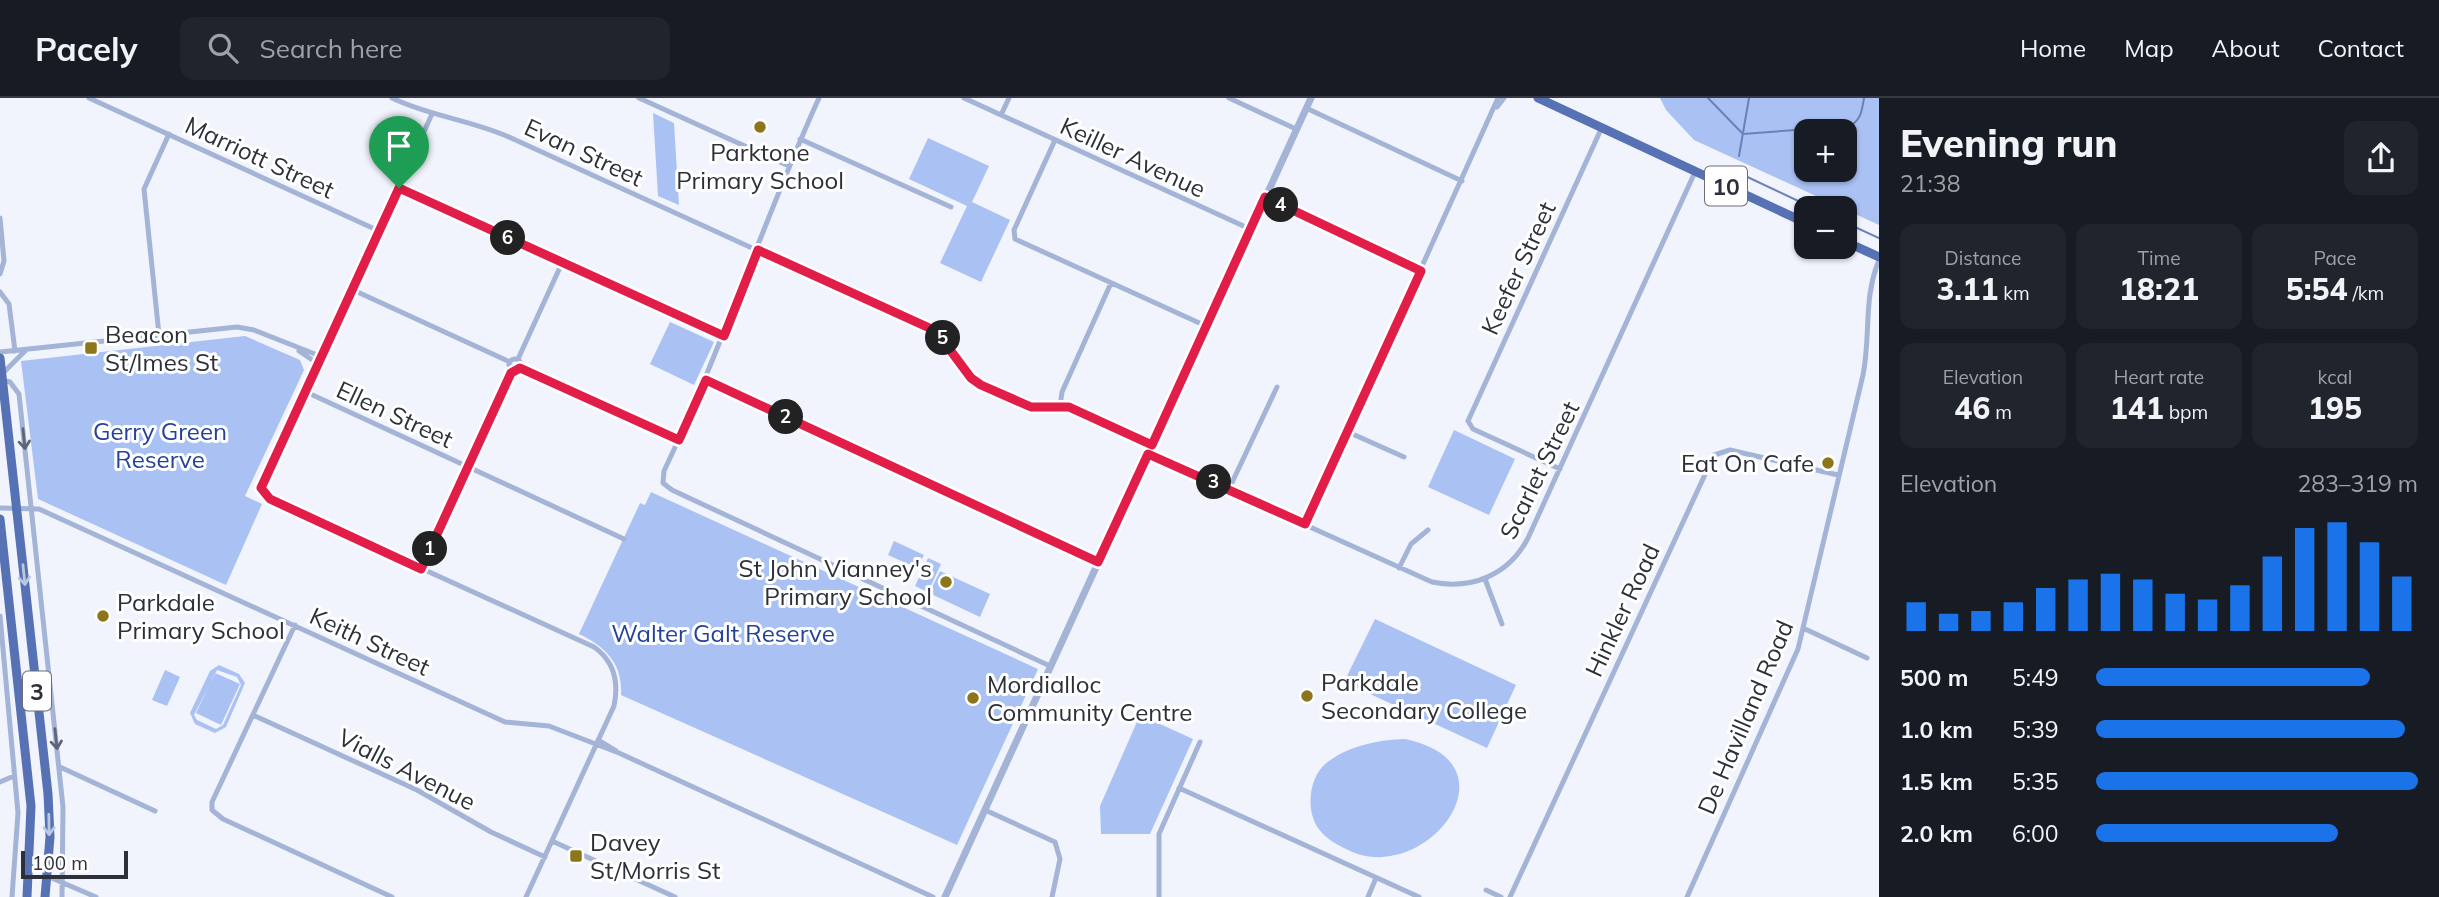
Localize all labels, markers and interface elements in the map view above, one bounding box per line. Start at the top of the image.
search box [180,17,670,80]
text: Pacely [35,28,138,69]
icon: search [204,29,242,67]
text: Search here [260,32,403,65]
text: Home [2020,33,2086,63]
text: Map [2124,33,2174,63]
text: About [2212,33,2280,63]
text: Contact [2318,33,2404,63]
street label: Marriott Street [181,109,339,205]
street label: Keiller Avenue [1056,110,1210,204]
street label: Evan Street [520,111,648,193]
pin [369,116,429,188]
marker: Parktone Primary School [752,119,768,135]
map controls [1794,119,1857,259]
button: + [1794,119,1857,182]
text: Evening run [1900,119,2118,167]
button: share [2344,121,2418,195]
icon: arrive [380,127,418,165]
place label: Parktone Primary School [676,137,844,195]
road number: 10 [1705,166,1747,206]
text: 21:38 [1900,169,1960,198]
pin: 4 [1264,188,1298,222]
text: 4 [1275,192,1286,216]
button: − [1794,196,1857,259]
street label: Keefer Street [1474,197,1562,339]
pin: 6 [490,220,526,256]
text: 6 [502,225,513,249]
text: Distance [1945,246,2021,270]
text: Time [2137,246,2181,270]
text: Pace [2314,246,2356,270]
text: 3.11 [1936,270,1998,308]
text: 18:21 [2119,270,2199,308]
text: 5:54 [2286,270,2348,308]
text: km [1998,281,2030,305]
text: /km [2348,281,2384,305]
place label: Beacon St/Imes St [105,319,218,377]
pin: 5 [926,320,960,356]
text: 5 [937,325,948,349]
marker: Beacon St/Imes St [83,340,99,356]
text: Elevation [1943,365,2023,389]
text: Heart rate [2114,365,2204,389]
text: kcal [2318,365,2352,389]
street label: Ellen Street [332,374,458,454]
text: 46 [1954,389,1990,427]
text: 141 [2110,389,2164,427]
text: 195 [2308,389,2362,427]
street label: Scarlet Street [1493,396,1585,544]
pin: 2 [768,400,804,434]
text: m [1990,400,2012,424]
text: bpm [2164,400,2208,424]
text: 2 [780,404,791,428]
park label: Gerry Green Reserve [93,416,227,474]
one-way arrow [17,428,30,450]
place label: Eat On Cafe [1681,448,1814,478]
marker: Eat On Cafe [1820,455,1836,471]
pin: 3 [1196,464,1232,500]
text: 3 [1208,469,1219,493]
text: Elevation [1900,469,1997,498]
text: 283–319 m [2297,469,2418,498]
pin: 1 [412,532,448,566]
text: 1 [424,536,435,560]
street label: Hinkler Road [1578,539,1666,681]
place label: St John Vianney's Primary School [739,553,932,611]
one-way arrow [18,563,31,586]
marker: St John Vianney's Primary School [938,574,954,590]
place label: Parkdale Primary School [117,587,285,645]
street label: Keith Street [305,600,435,682]
marker: Parkdale Primary School [95,608,111,624]
street label: De Havilland Road [1691,616,1799,818]
park label: Walter Galt Reserve [611,618,835,648]
text: 500 m [1900,663,1968,692]
text: 5:49 [2012,663,2059,692]
place label: Parkdale Secondary College [1321,667,1527,725]
place label: Mordialloc Community Centre [987,669,1192,727]
road number: 3 [23,671,51,710]
marker: Parkdale Secondary College [1299,688,1315,704]
marker: Mordialloc Community Centre [965,690,981,706]
text: 1.0 km [1900,715,1973,744]
text: 5:39 [2012,715,2059,744]
street label: Vialls Avenue [333,722,481,816]
one-way arrow [50,727,63,749]
text: 1.5 km [1900,767,1973,796]
text: 5:35 [2012,767,2059,796]
one-way arrow [43,814,56,837]
text: 2.0 km [1900,819,1973,848]
text: 6:00 [2012,819,2059,848]
place label: Davey St/Morris St [590,827,720,885]
scale bar [21,848,128,880]
marker: Davey St/Morris St [568,848,584,864]
text: 100 m [32,851,88,875]

